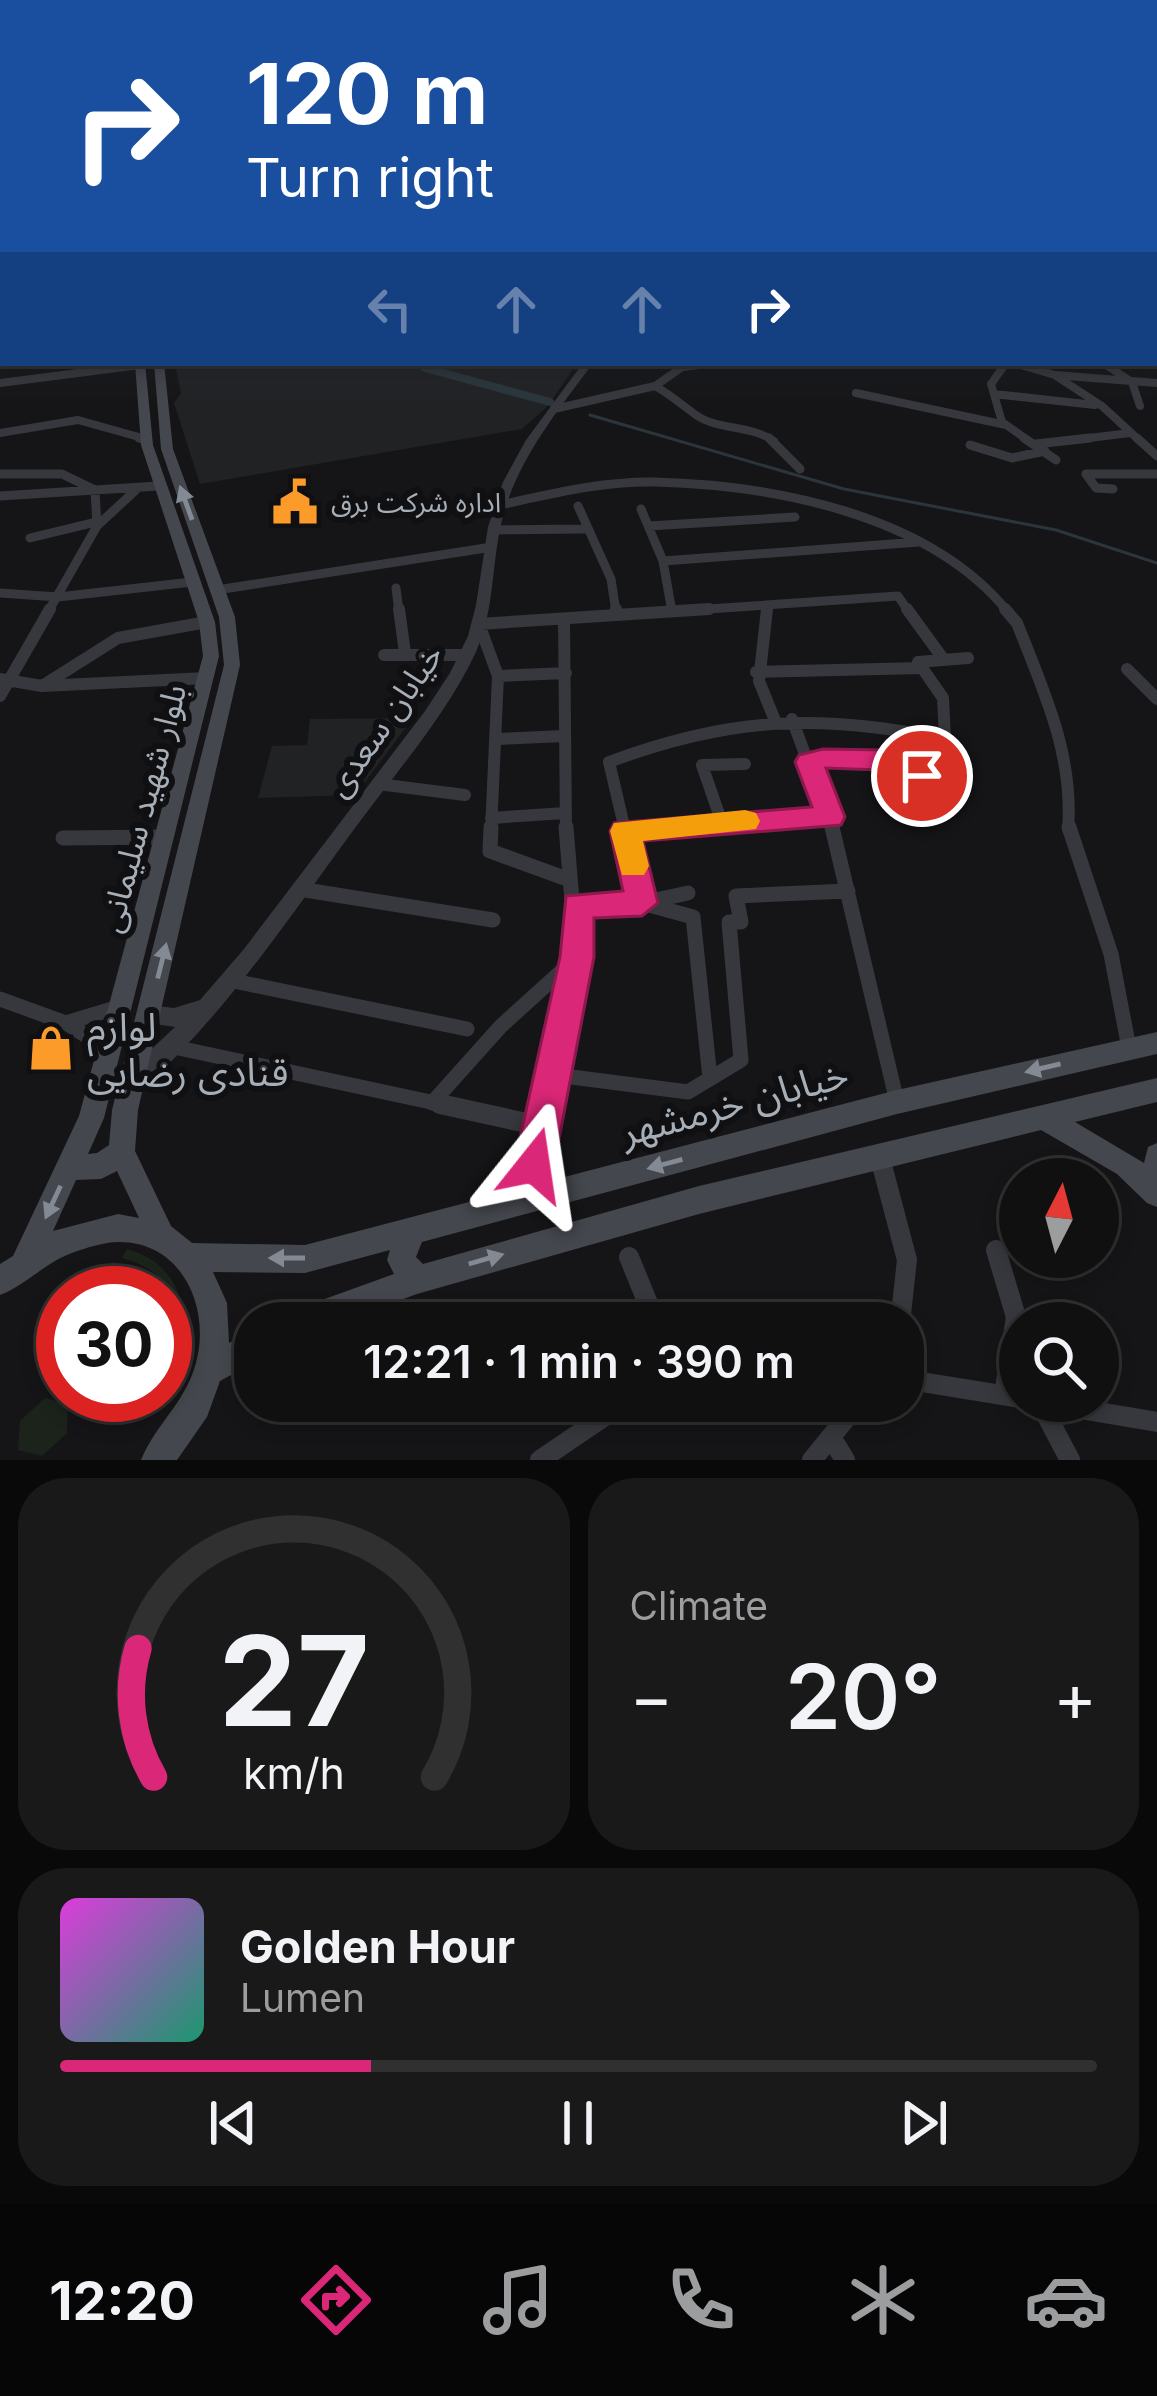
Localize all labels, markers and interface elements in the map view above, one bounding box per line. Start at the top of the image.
text: 120 m [246,43,488,144]
icon: right [48,48,204,204]
text: Turn right [246,145,494,210]
icon: left [357,276,423,342]
icon: ahead [483,276,549,342]
icon: ahead [609,276,675,342]
icon: right [735,276,801,342]
public building icon: اداره شرکت برق [270,477,320,527]
one-way arrow [175,485,194,521]
place label: اداره شرکت برق [331,486,501,519]
street label: خیابان سعدی [317,636,451,804]
street label: بلوار شهید سلیمانی [90,680,194,936]
pin [871,725,973,827]
icon: arrive [889,743,955,809]
one-way arrow [153,943,172,980]
place label: لوازم قنادی رضایی [87,1003,288,1095]
shop icon: لوازم قنادی رضایی [26,1023,76,1073]
street label: خیابان خرمشهر [614,1049,853,1155]
one-way arrow [1023,1059,1061,1078]
position arrow [471,1102,597,1228]
one-way arrow [646,1156,683,1175]
north arrow [999,1158,1119,1278]
map controls [999,1158,1119,1422]
one-way arrow [43,1185,63,1220]
one-way arrow [267,1248,305,1268]
one-way arrow [468,1249,505,1268]
speed limit sign: 30 [36,1266,192,1422]
button: search [999,1302,1119,1422]
text: 12:21 · 1 min · 390 m [363,1334,795,1389]
text: Climate [630,1582,768,1629]
text: 27 [218,1605,369,1756]
text: 20° [785,1642,942,1751]
text: − [630,1657,673,1737]
text: + [1053,1657,1097,1737]
text: km/h [243,1747,345,1799]
text: Golden Hour [240,1919,515,1974]
text: Lumen [240,1974,365,2021]
icon: previous [200,2090,266,2156]
icon: pause [545,2090,611,2156]
icon: next [891,2090,957,2156]
icon: directions [294,2258,378,2342]
icon: music [476,2258,560,2342]
icon: phone [659,2258,743,2342]
icon: climate [841,2258,925,2342]
icon: car [1024,2258,1108,2342]
text: 12:20 [49,2268,195,2333]

